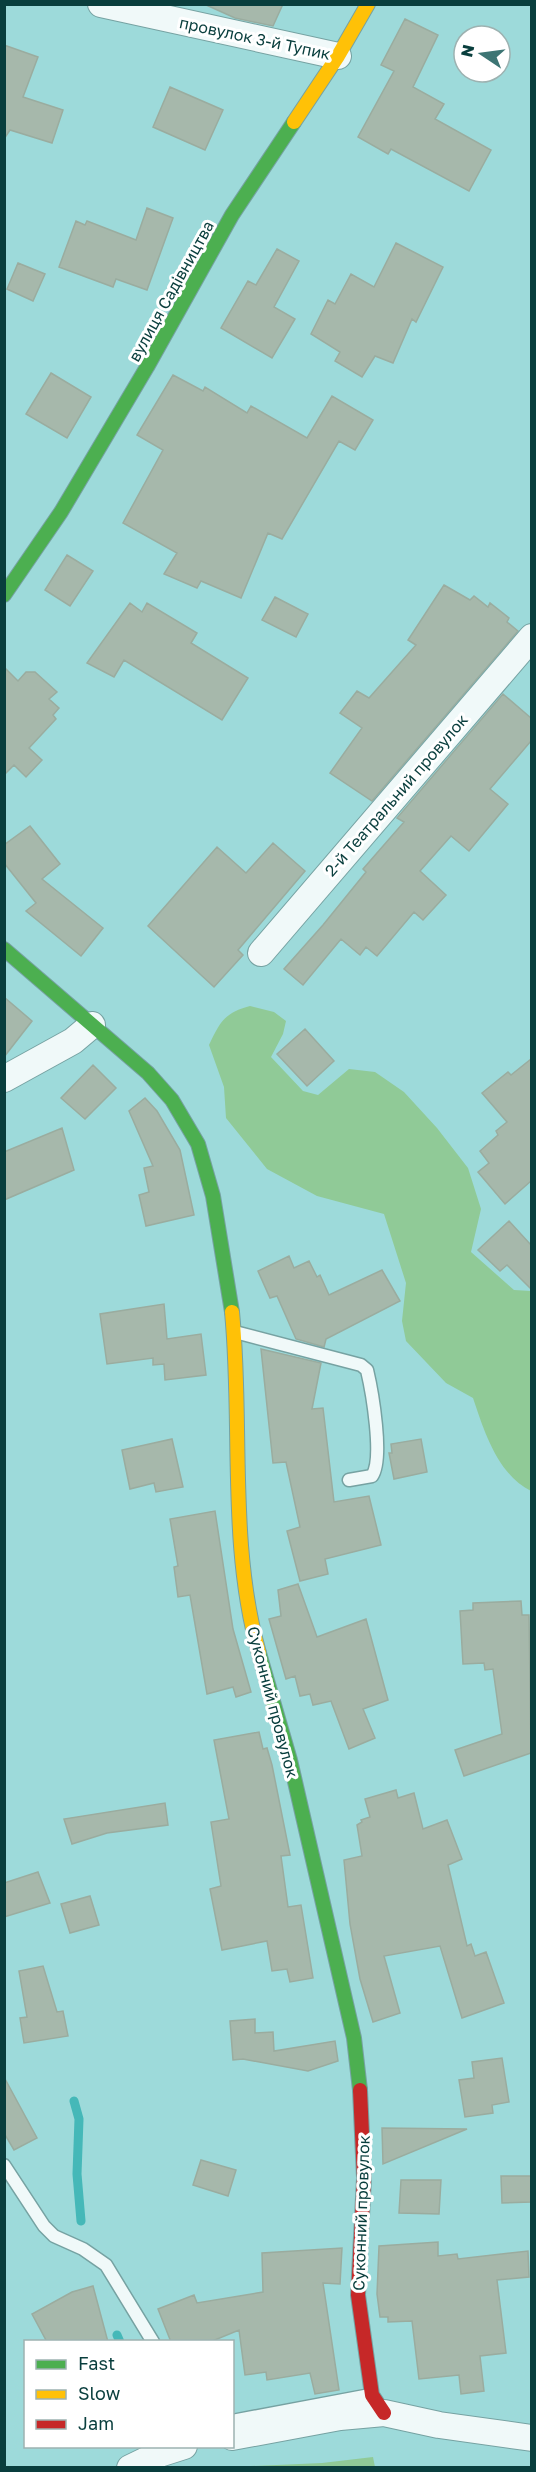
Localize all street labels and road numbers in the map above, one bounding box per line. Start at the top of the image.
street label: провулок 3-й Тупик [178,12,332,64]
street label: вулиця Садівництва [124,217,218,365]
street label: 2-й Театральний провулок [320,710,472,880]
street label: Суконний провулок [243,1624,303,1780]
street label: Суконний провулок [348,2135,374,2291]

